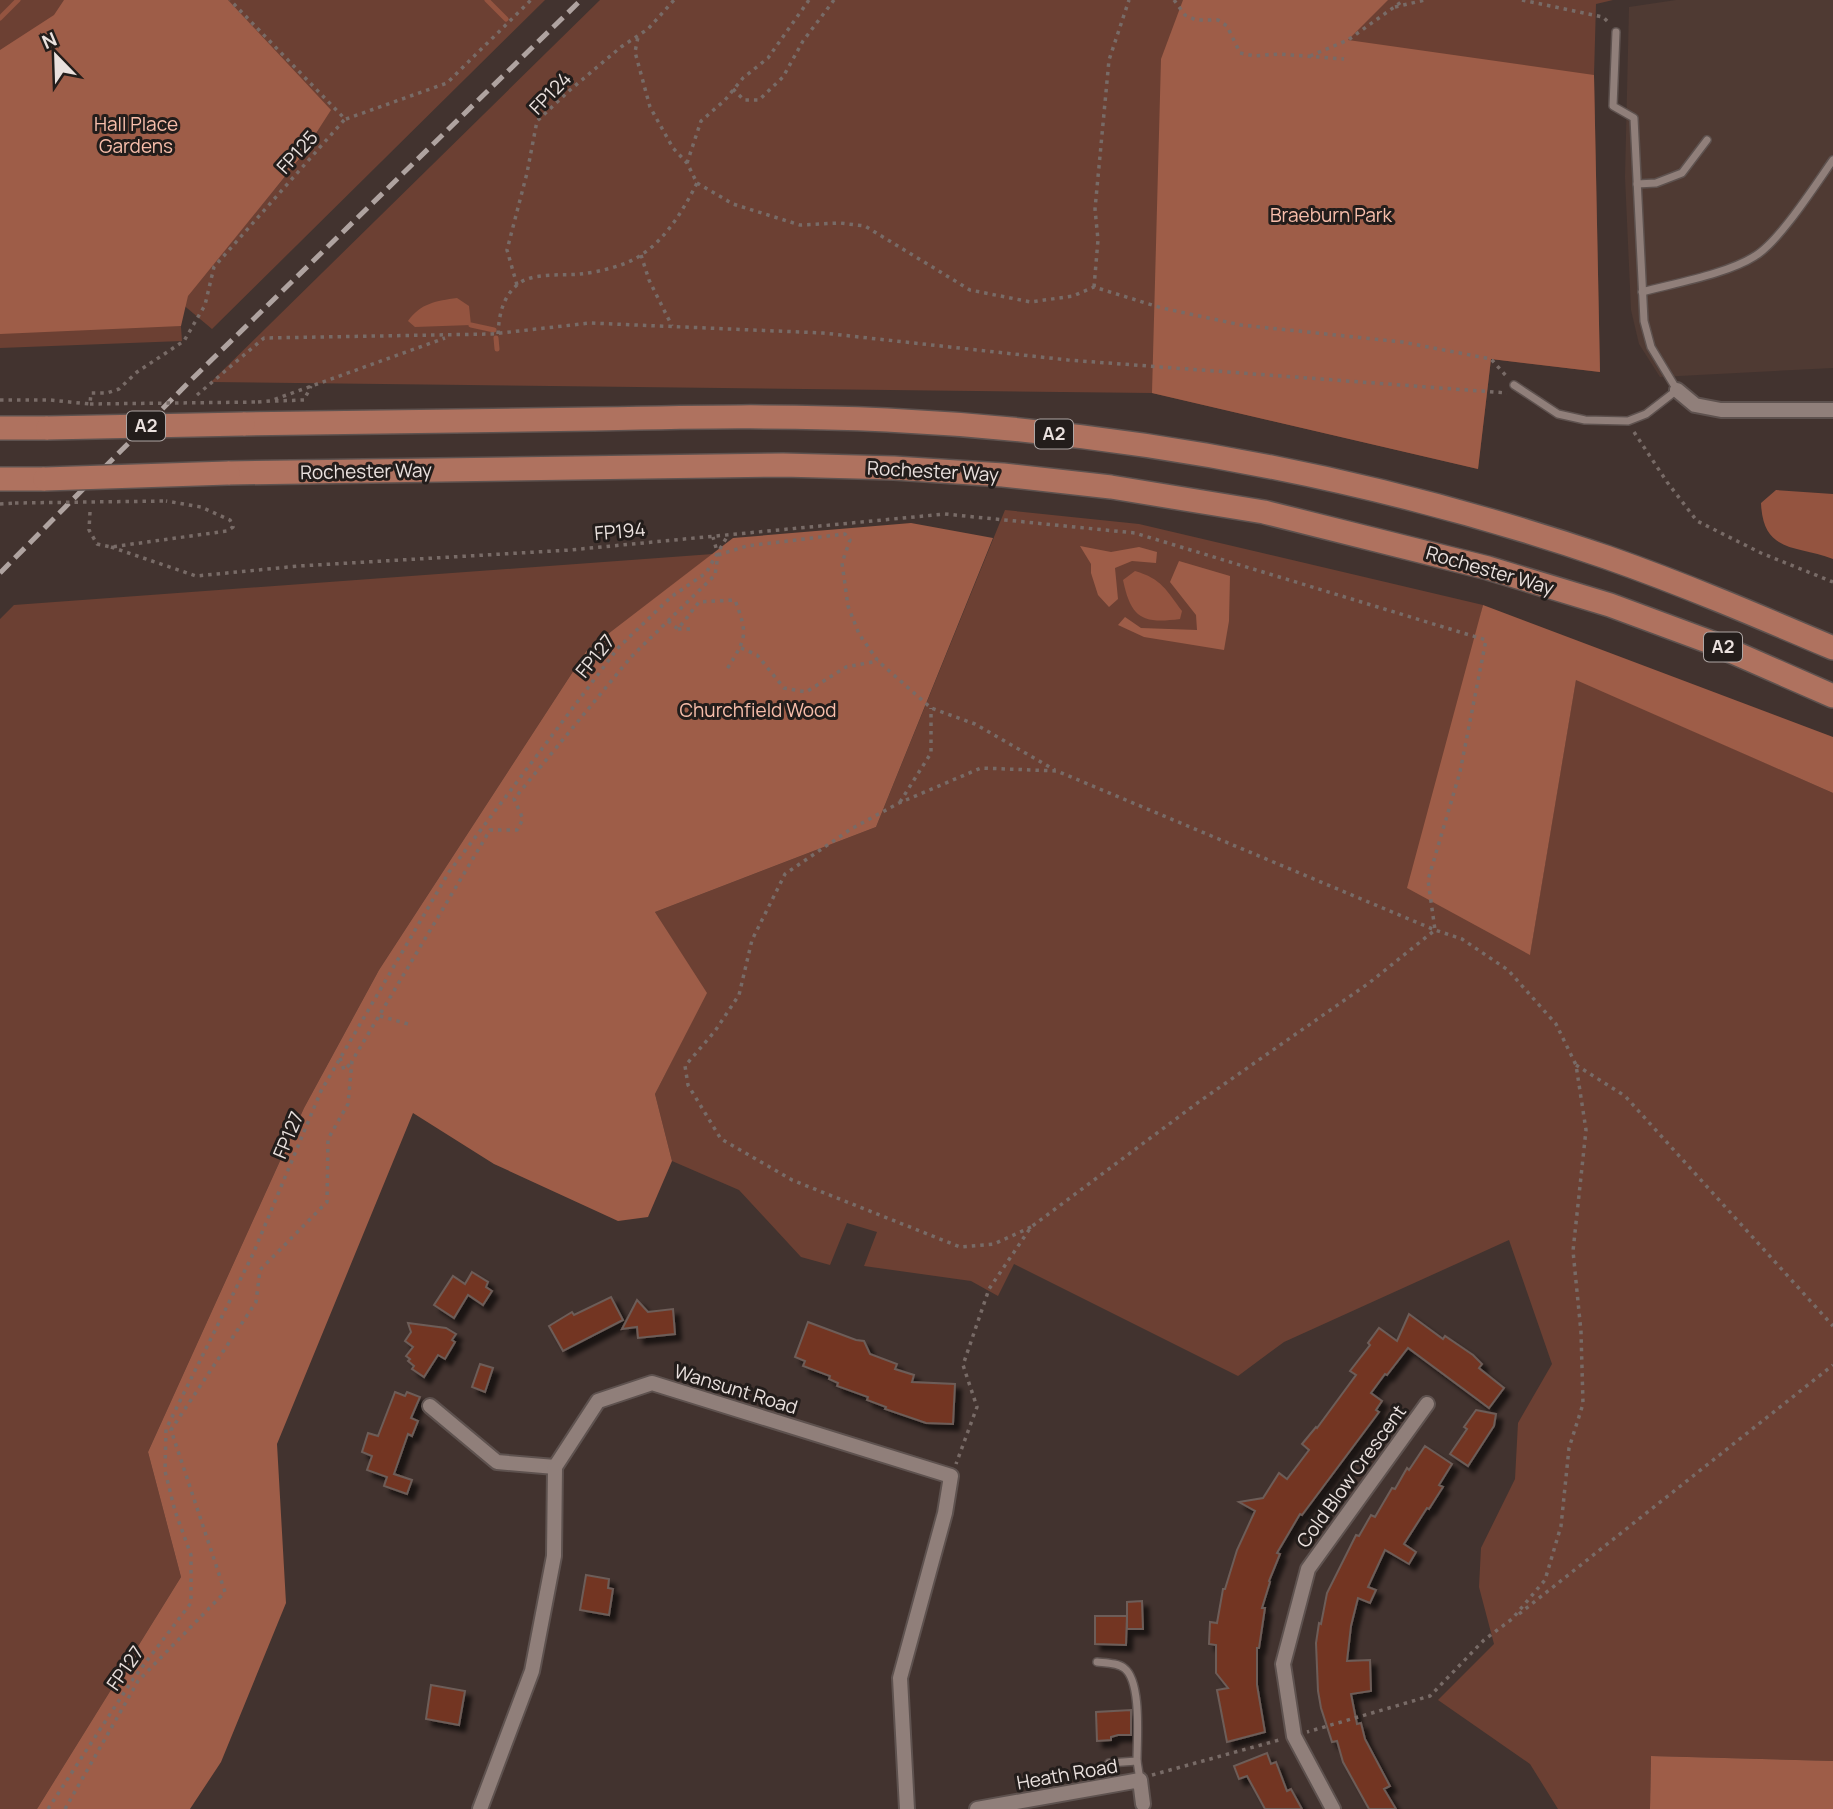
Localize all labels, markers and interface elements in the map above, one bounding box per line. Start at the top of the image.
north arrow [21,21,91,91]
text: N [38,26,61,55]
street label: FP124 [523,66,577,120]
park label: Hall Place Gardens [94,111,178,159]
street label: FP125 [271,125,323,179]
park label: Braeburn Park [1270,202,1393,228]
road number: A2 [127,412,165,440]
road number: A2 [1035,420,1073,448]
street label: Rochester Way [866,455,1000,487]
street label: Rochester Way [300,457,432,485]
street label: FP194 [593,516,647,546]
street label: Rochester Way [1423,539,1557,601]
street label: FP127 [570,629,620,683]
road number: A2 [1704,632,1742,662]
park label: Churchfield Wood [679,697,837,723]
street label: FP127 [266,1107,310,1163]
street label: Wansunt Road [671,1358,801,1420]
street label: Cold Blow Crescent [1290,1399,1412,1553]
street label: FP127 [100,1641,150,1695]
street label: Heath Road [1014,1752,1120,1796]

